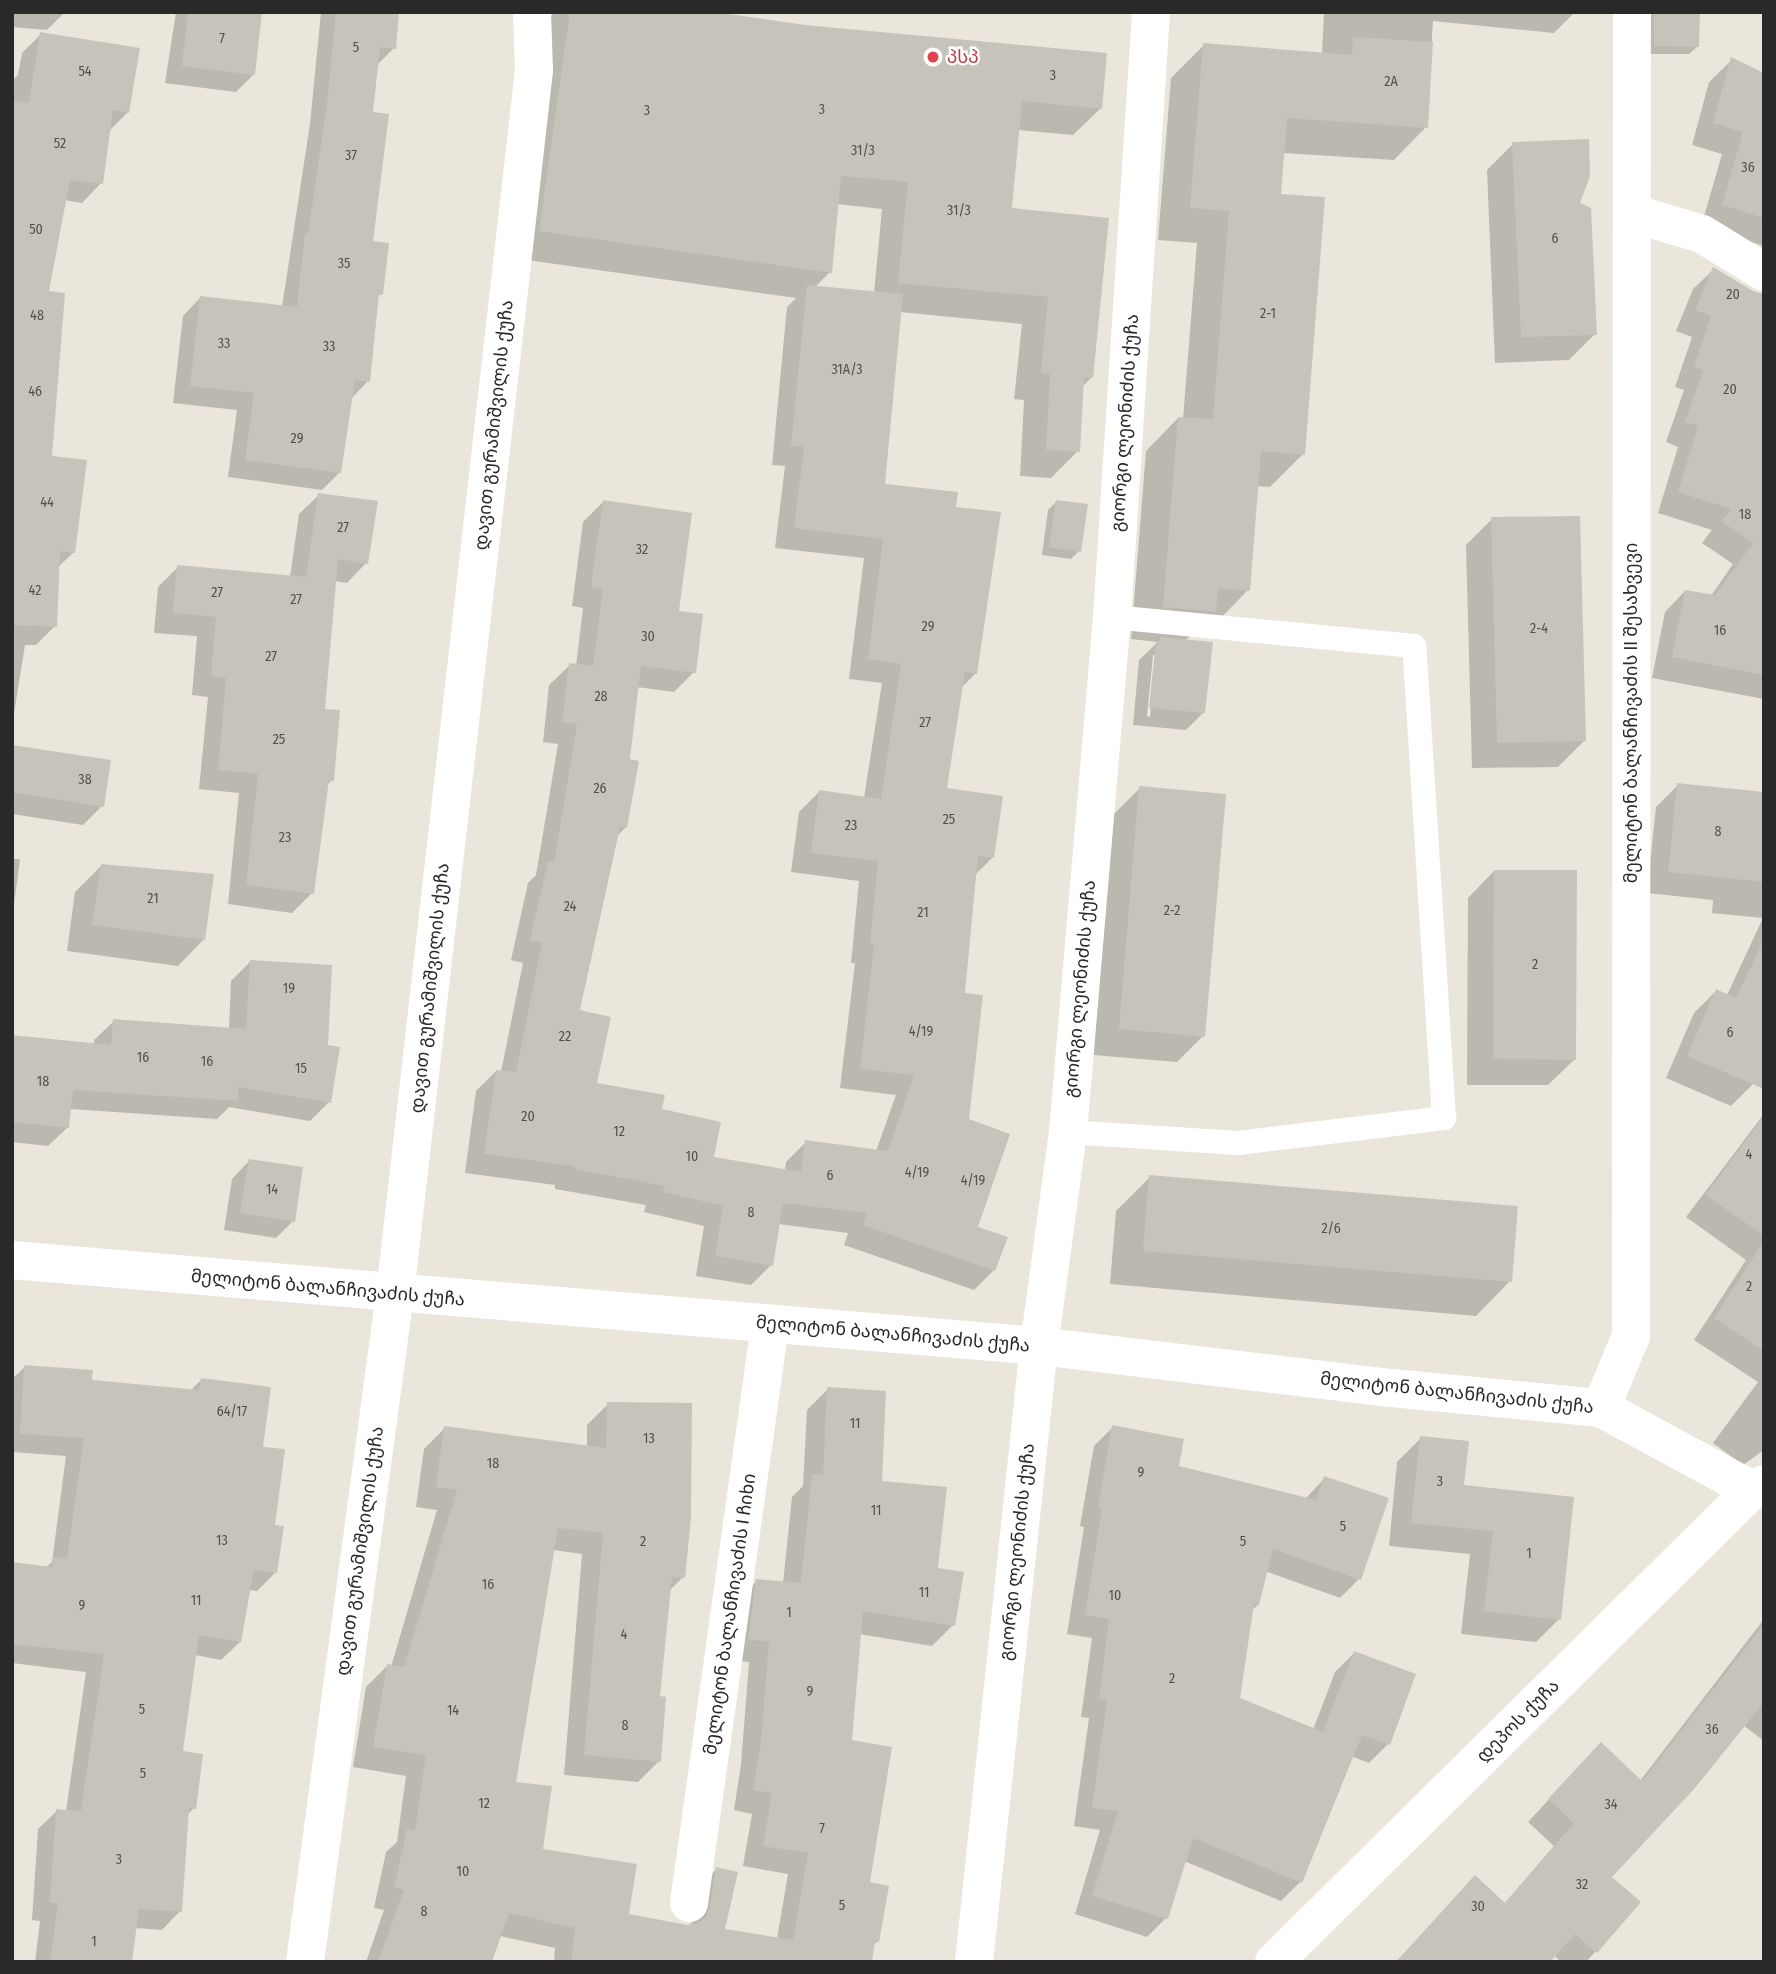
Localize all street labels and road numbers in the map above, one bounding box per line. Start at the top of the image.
street label: დავით გურამიშვილის ქუჩა [470,299,518,551]
street label: გიორგი ლეონიძის ქუჩა [1107,313,1143,533]
street label: მელიტონ ბალანჩივაძის II შესახვევი [1620,543,1642,883]
street label: დავით გურამიშვილის ქუჩა [406,862,454,1114]
street label: გიორგი ლეონიძის ქუჩა [1060,879,1100,1099]
street label: მელიტონ ბალანჩივაძის ქუჩა [190,1265,466,1311]
street label: მელიტონ ბალანჩივაძის ქუჩა [755,1311,1031,1357]
street label: მელიტონ ბალანჩივაძის ქუჩა [1319,1368,1595,1418]
street label: დავით გურამიშვილის ქუჩა [332,1425,388,1677]
street label: გიორგი ლეონიძის ქუჩა [995,1442,1039,1662]
street label: მელიტონ ბალანჩივაძის I ჩიხი [700,1472,760,1756]
street label: დეპოს ქუჩა [1472,1675,1564,1767]

